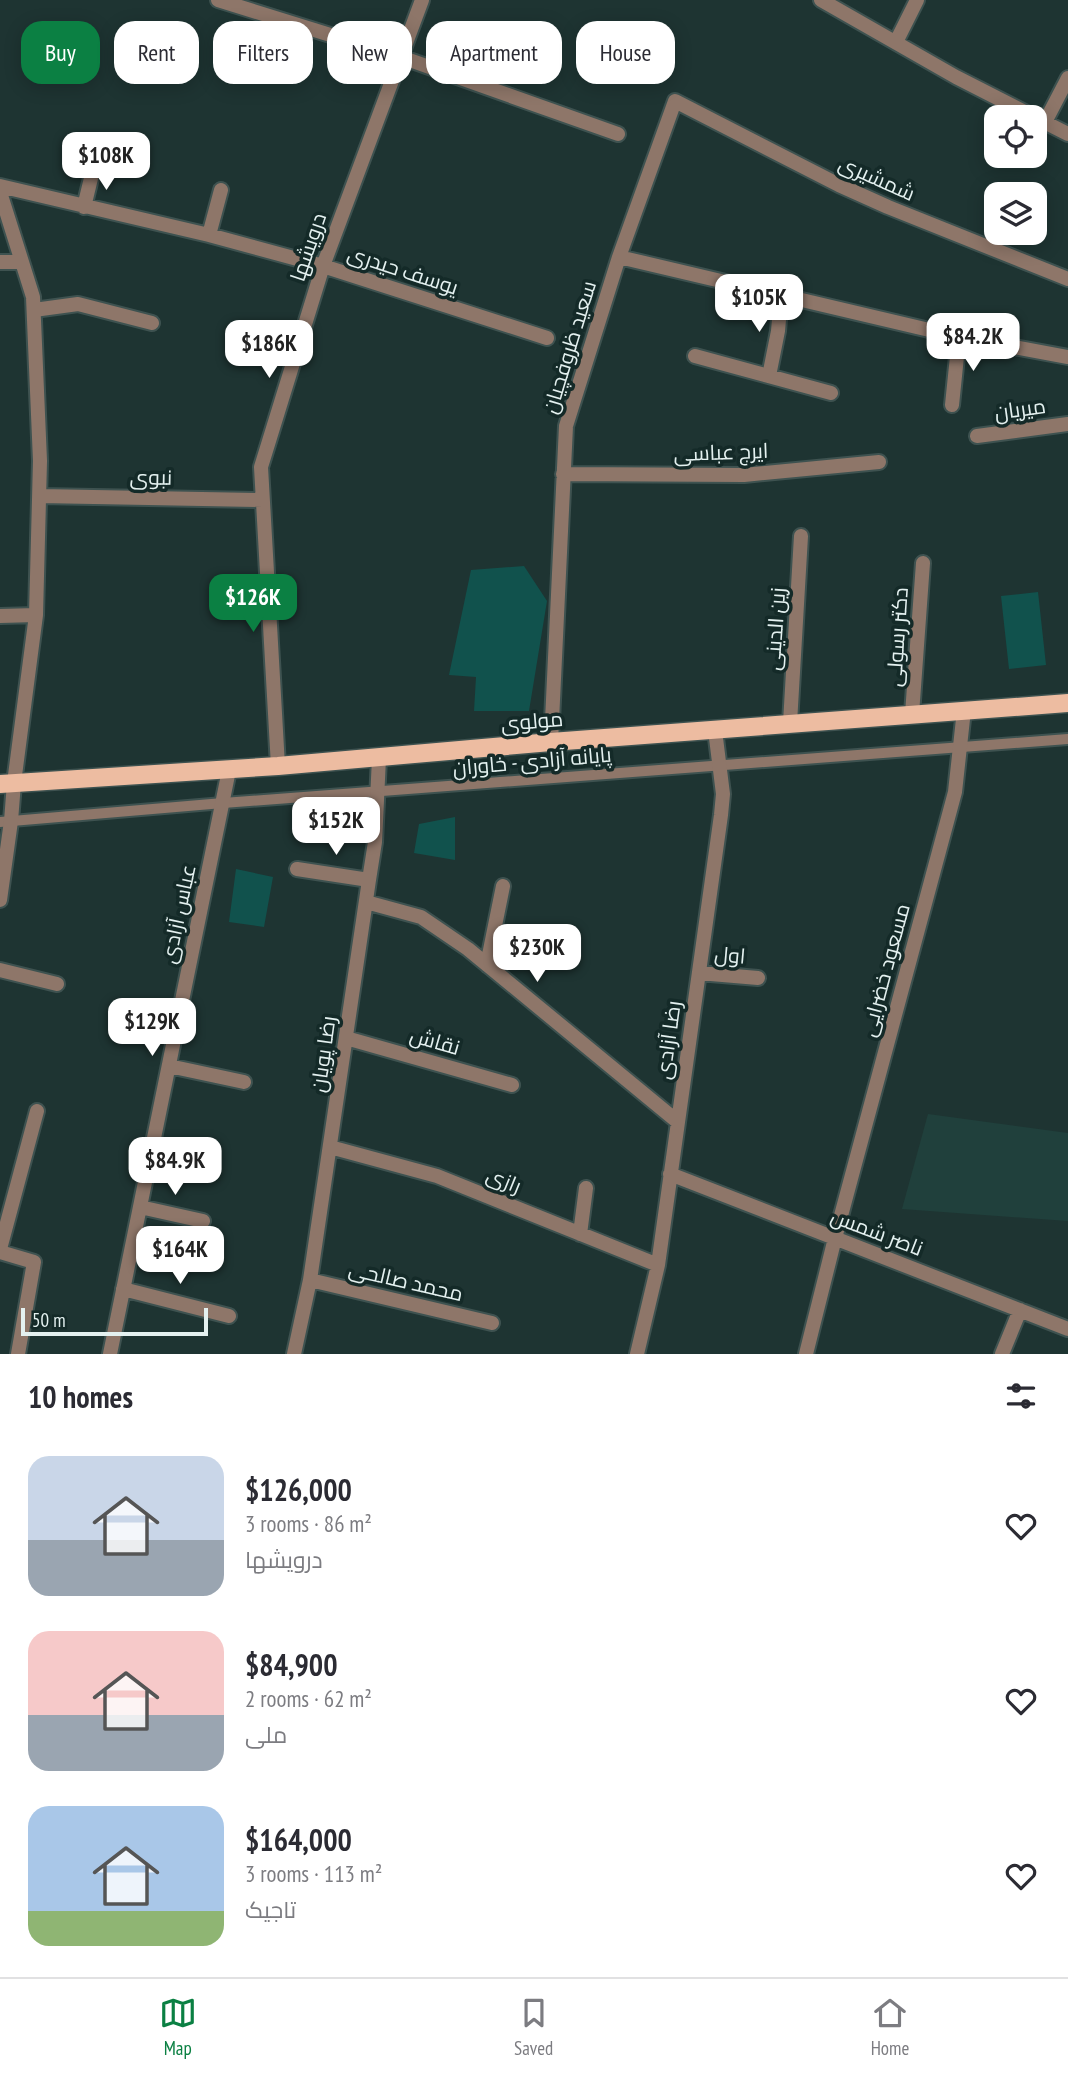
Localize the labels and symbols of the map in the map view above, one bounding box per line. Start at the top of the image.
pin: $108K [57,132,155,192]
street label: شمشیری [835,149,919,207]
street label: درویشها [284,209,332,285]
street label: یوسف حیدری [344,239,462,301]
pin: $105K [710,274,808,334]
street label: سعید ظروفچیان [536,277,603,417]
pin: $84.2K [916,314,1030,373]
pin: $186K [220,320,318,380]
street label: میریان [992,392,1048,426]
street label: ایرج عباسی [673,437,769,468]
street label: نبوی [129,463,173,491]
pin: $126K [204,574,302,634]
street label: دکتر رسولی [880,586,914,688]
street label: زین الدینی [759,587,791,671]
street label: مولوی [500,705,564,737]
street label: پایانه آزادی - خاوران [451,741,613,782]
pin: $152K [287,798,385,857]
street label: عباس آزادی [154,862,202,966]
street label: مسعود خضرایی [854,901,916,1039]
pin: $230K [488,925,586,984]
street label: اول [713,940,747,970]
pin: $129K [103,998,201,1058]
street label: رضا آزادی [649,999,687,1081]
street label: رضا پویان [304,1014,343,1094]
street label: نقاش [407,1021,463,1061]
pin: $84.9K [118,1138,232,1197]
street label: رازی [482,1161,526,1199]
street label: ناصر شمس [827,1202,927,1262]
pin: $164K [131,1226,229,1286]
street label: محمد صالحی [346,1255,466,1307]
scale bar [21,1305,208,1337]

